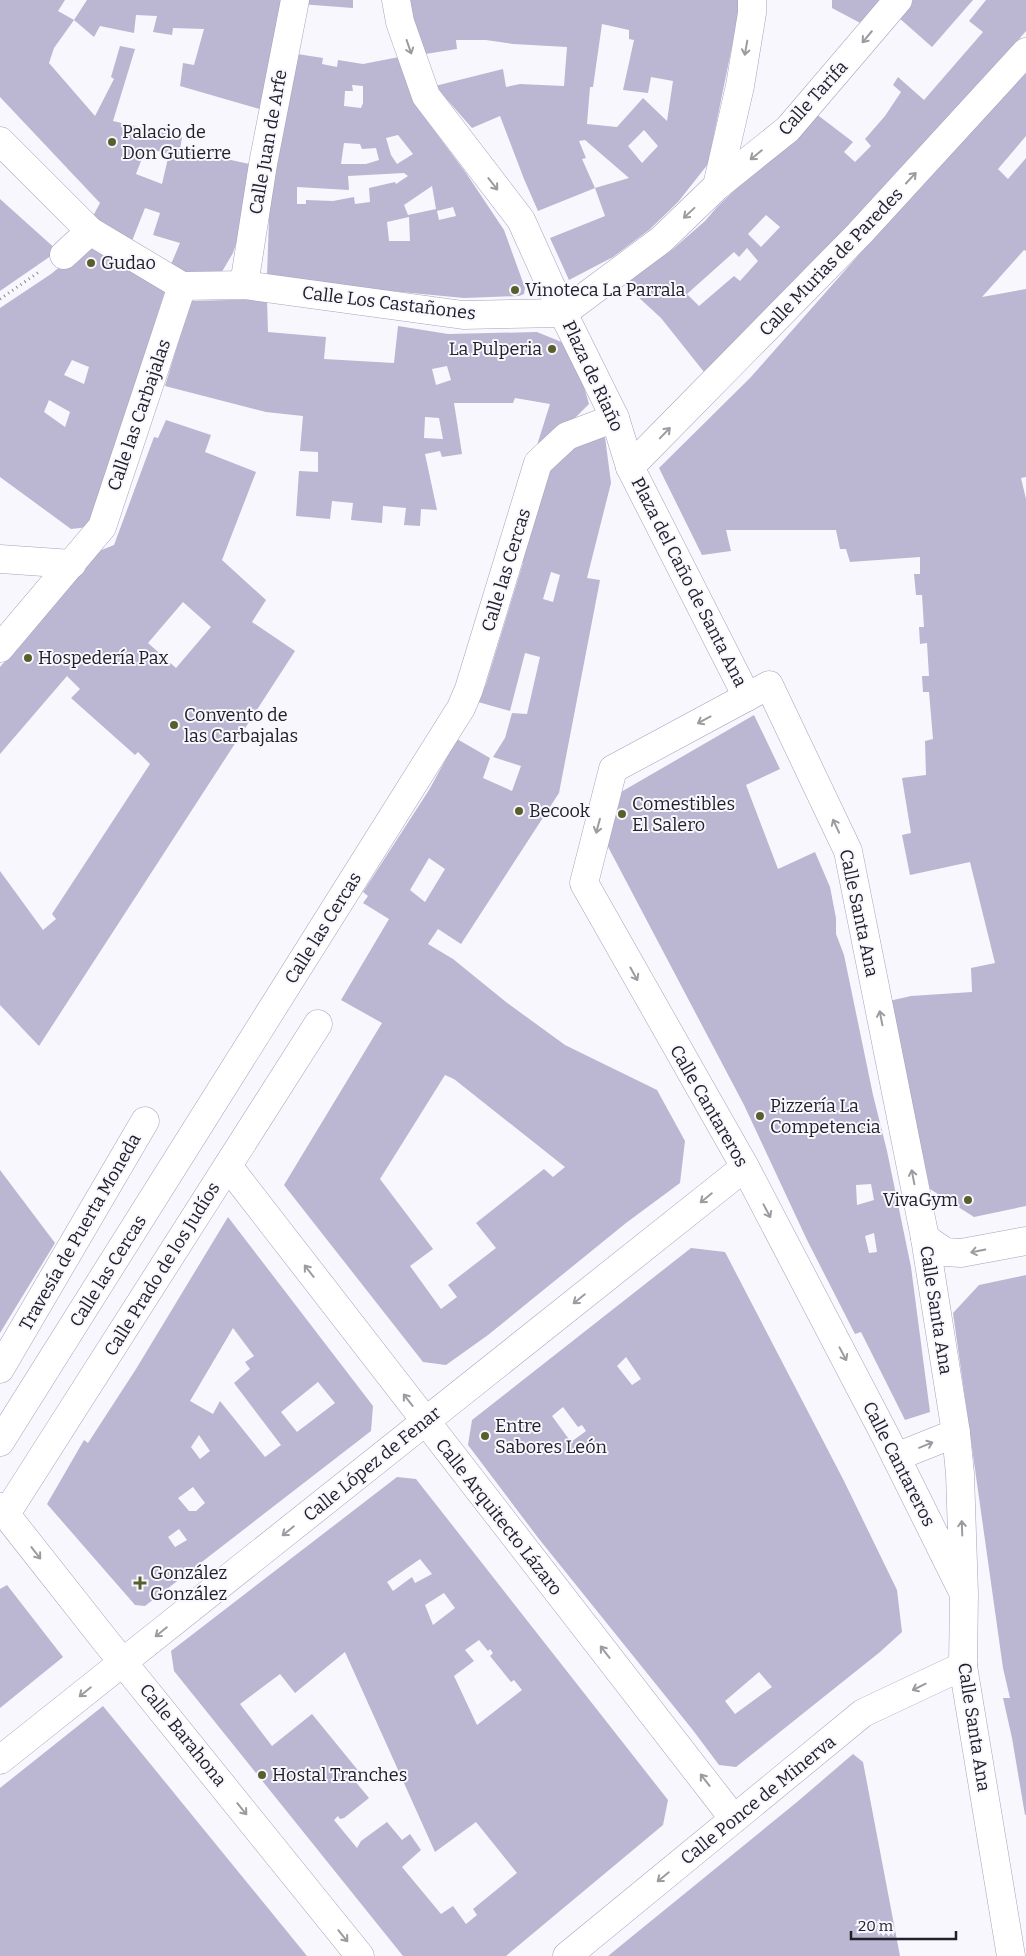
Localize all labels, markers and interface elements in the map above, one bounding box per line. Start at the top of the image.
one-way arrow [861,30,872,43]
one-way arrow [404,39,414,55]
one-way arrow [741,40,751,56]
street label: Calle Tarifa [774,56,852,140]
street label: Calle Juan de Arfe [244,68,292,216]
place label: Palacio de Don Gutierre [122,121,231,164]
marker: Palacio de Don Gutierre [106,136,118,148]
one-way arrow [749,150,762,161]
one-way arrow [905,171,917,184]
one-way arrow [488,177,498,191]
street label: Calle Murias de Paredes [754,183,908,341]
one-way arrow [683,207,695,219]
place label: Gudao [101,252,156,274]
marker: Gudao [85,257,97,269]
place label: Vinoteca La Parrala [525,279,685,301]
street label: Calle Los Castañones [301,281,477,325]
marker: Vinoteca La Parrala [509,284,521,296]
street label: Plaza de Riaño [558,317,628,435]
street label: Calle las Carbajalas [103,336,175,494]
place label: La Pulperia [449,338,542,360]
marker: La Pulperia [546,343,558,355]
one-way arrow [659,427,671,440]
street label: Plaza del Caño de Santa Ana [626,474,752,691]
street label: Calle las Cercas [477,506,535,634]
place label: Hospedería Pax [38,647,168,669]
marker: Hospedería Pax [22,652,34,664]
place label: Convento de las Carbajalas [184,704,298,747]
one-way arrow [697,715,712,725]
marker: Convento de las Carbajalas [168,719,180,731]
place label: Comestibles El Salero [632,793,735,836]
place label: Becook [529,800,591,822]
marker: Becook [513,805,525,817]
marker: Comestibles El Salero [616,808,628,820]
one-way arrow [593,818,602,834]
one-way arrow [830,819,840,834]
street label: Calle Santa Ana [835,847,883,979]
street label: Calle las Cercas [280,868,366,988]
one-way arrow [630,966,640,980]
one-way arrow [875,1010,885,1026]
street label: Calle Cantareros [665,1041,753,1171]
place label: Pizzería La Competencia [770,1095,881,1138]
marker: Pizzería La Competencia [754,1110,766,1122]
street label: Travesía de Puerta Moneda [14,1129,146,1335]
one-way arrow [907,1169,917,1185]
street label: Calle Prado de los Judíos [99,1178,225,1360]
place label: VivaGym [883,1189,958,1211]
one-way arrow [700,1192,713,1203]
marker: VivaGym [962,1194,974,1206]
one-way arrow [762,1203,772,1218]
street label: Calle las Cercas [65,1211,151,1331]
street label: Calle Santa Ana [915,1244,957,1376]
one-way arrow [971,1246,987,1256]
one-way arrow [303,1265,314,1278]
one-way arrow [573,1293,586,1304]
one-way arrow [838,1347,848,1362]
one-way arrow [403,1393,413,1407]
street label: Calle Cantareros [858,1398,940,1530]
street label: Calle López de Fenar [299,1402,445,1526]
place label: Entre Sabores León [495,1415,607,1458]
marker: Entre Sabores León [479,1430,491,1442]
street label: Calle Arquitecto Lázaro [431,1434,567,1600]
one-way arrow [918,1440,933,1450]
one-way arrow [957,1520,966,1536]
one-way arrow [281,1526,295,1536]
one-way arrow [30,1546,41,1559]
place label: González González [150,1562,227,1605]
marker: González González [134,1577,146,1589]
one-way arrow [155,1627,168,1638]
one-way arrow [599,1646,610,1659]
street label: Calle Santa Ana [953,1661,995,1793]
street label: Calle Barahona [135,1679,231,1791]
one-way arrow [911,1682,926,1692]
one-way arrow [79,1686,92,1697]
street label: Calle Ponce de Minerva [676,1731,840,1869]
place label: Hostal Tranches [272,1764,407,1786]
marker: Hostal Tranches [256,1769,268,1781]
one-way arrow [699,1774,710,1787]
one-way arrow [236,1802,247,1815]
one-way arrow [657,1872,670,1883]
scale bar [851,1908,956,1940]
text: 20 m [858,1917,894,1935]
one-way arrow [338,1929,349,1942]

